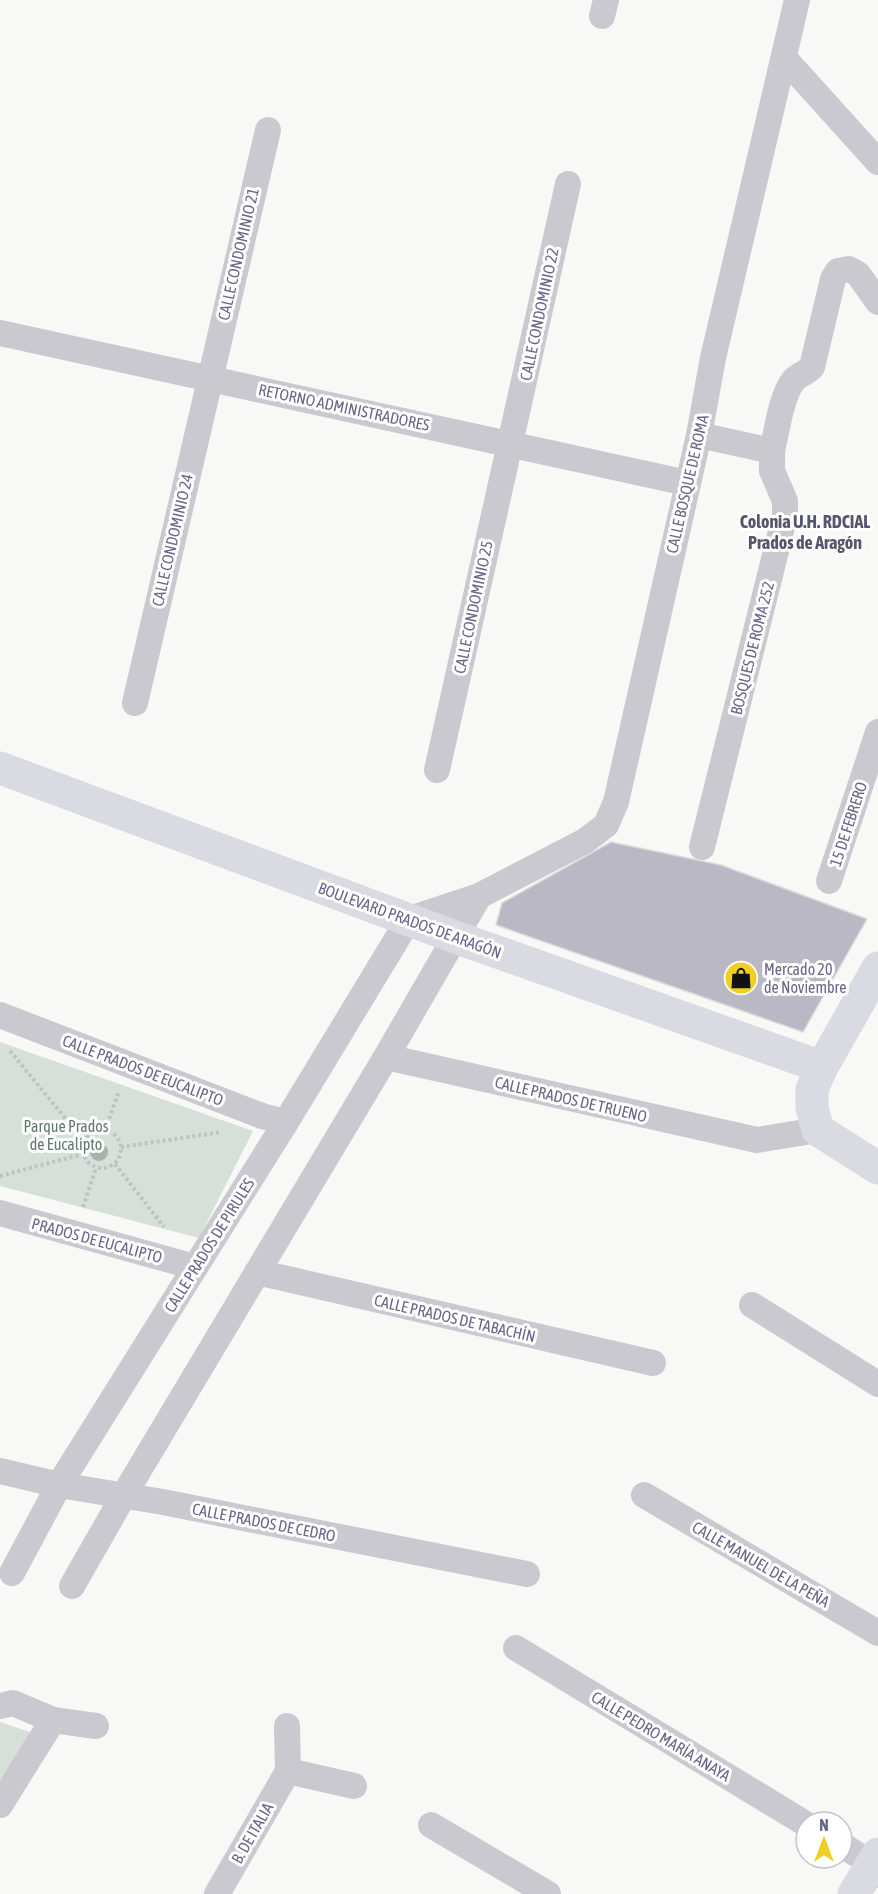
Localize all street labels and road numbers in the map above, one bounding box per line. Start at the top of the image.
street label: CALLE CONDOMINIO 21 [214,186,262,322]
street label: CALLE CONDOMINIO 22 [516,246,562,382]
street label: RETORNO ADMINISTRADORES [257,380,431,434]
street label: CALLE BOSQUE DE ROMA [662,413,712,555]
street label: CALLE CONDOMINIO 24 [148,472,196,608]
street label: CALLE CONDOMINIO 25 [450,539,496,675]
street label: BOSQUES DE ROMA 252 [727,580,777,716]
street label: 15 DE FEBRERO [826,779,870,869]
street label: BOULEVARD PRADOS DE ARAGÓN [316,878,504,962]
street label: CALLE PRADOS DE EUCALIPTO [60,1031,226,1109]
street label: CALLE PRADOS DE TRUENO [493,1073,649,1125]
street label: CALLE PRADOS DE PIRULES [160,1175,258,1315]
street label: PRADOS DE EUCALIPTO [30,1214,164,1266]
street label: CALLE PRADOS DE TABACHÍN [373,1291,537,1345]
street label: CALLE PRADOS DE CEDRO [191,1499,337,1545]
street label: CALLE MANUEL DE LA PEÑA [689,1517,833,1611]
street label: CALLE PEDRO MARÍA ANAYA [588,1687,734,1785]
street label: B. DE ITALIA [227,1799,277,1867]

